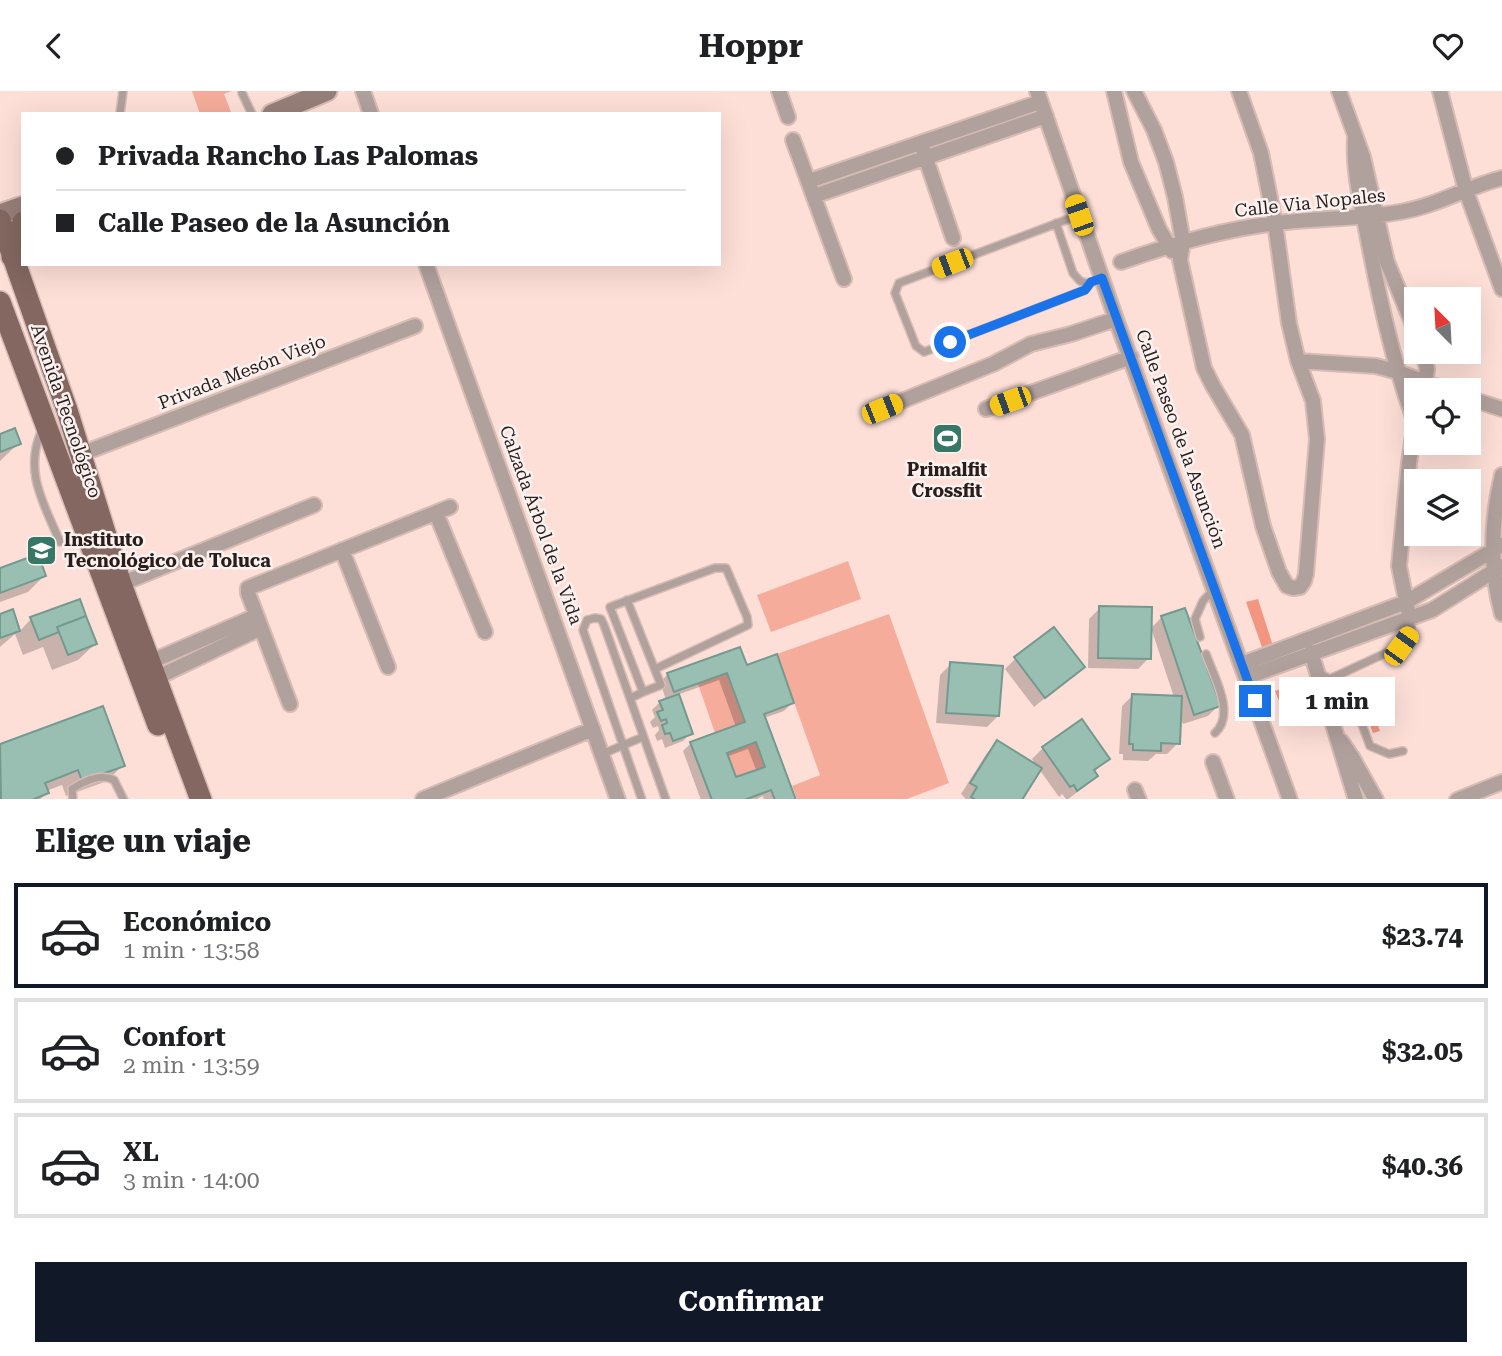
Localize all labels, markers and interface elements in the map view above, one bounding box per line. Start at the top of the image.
icon: back [35,27,73,65]
text: Hoppr [699,27,803,65]
icon: heart [1429,27,1467,65]
text: Privada Rancho Las Palomas [98,141,478,171]
street label: Calle Via Nopales [1234,184,1386,221]
car [1063,192,1096,238]
text: Calle Paseo de la Asunción [98,208,450,238]
car [929,246,976,280]
north arrow [1404,287,1480,364]
map controls [1404,287,1481,546]
street label: Avenida Tecnológico [27,321,106,500]
route start [934,326,966,358]
street label: Calle Paseo de la Asunción [1132,326,1231,552]
street label: Privada Mesón Viejo [155,330,328,413]
button: locate [1404,378,1481,455]
car [987,384,1034,418]
car [859,391,906,427]
street label: Calzada Árbol de la Vida [496,422,587,627]
sports icon: Primalfit Crossfit [930,422,964,456]
place label: Primalfit Crossfit [907,459,987,501]
button: layers [1404,469,1481,546]
place label: Instituto Tecnológico de Toluca [64,529,271,571]
school or university icon: Instituto Tecnológico de Toluca [24,533,58,567]
car [1381,623,1422,669]
callout: 1 min [1280,677,1395,725]
route end [1239,685,1271,717]
text: 1 min [1305,688,1369,715]
text: Elige un viaje [35,822,251,860]
icon: car [39,904,102,967]
text: Económico [123,907,271,937]
text: $23.74 [1382,921,1463,951]
text: 1 min · 13:58 [123,937,260,964]
icon: car [39,1019,102,1082]
text: Confort [123,1022,226,1052]
text: $32.05 [1382,1036,1463,1066]
text: 2 min · 13:59 [123,1052,260,1079]
icon: car [39,1134,102,1197]
text: XL [123,1137,159,1167]
text: $40.36 [1382,1151,1463,1181]
text: 3 min · 14:00 [123,1167,260,1194]
button: Confirmar [35,1262,1467,1342]

